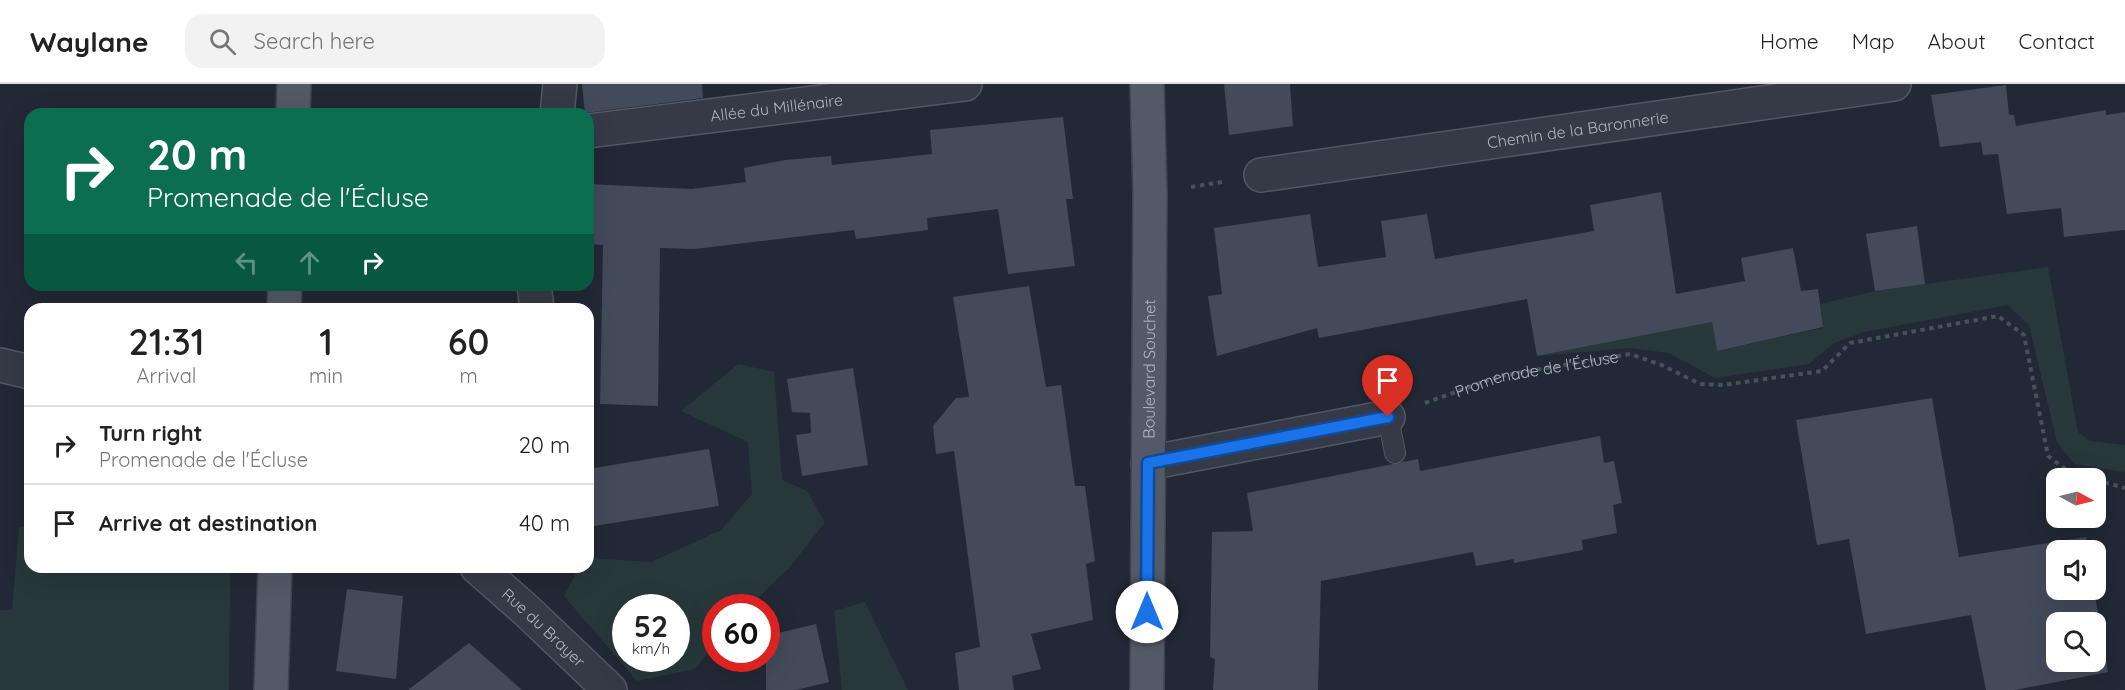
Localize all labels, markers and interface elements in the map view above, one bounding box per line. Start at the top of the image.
search box [185,14,605,68]
text: Waylane [30,24,149,59]
icon: search [206,25,239,58]
text: Search here [254,27,375,55]
text: Home [1760,28,1819,54]
text: Map [1852,28,1895,54]
text: About [1928,28,1986,54]
text: Contact [2019,28,2095,54]
street label: Allée du Millénaire [709,89,844,126]
street label: Chemin de la Baronnerie [1486,107,1670,152]
text: 20 m [147,128,247,181]
icon: right [48,132,126,210]
text: Promenade de l'Écluse [147,180,429,214]
icon: left [230,246,263,279]
icon: ahead [293,246,326,279]
icon: right [356,246,389,279]
street label: Boulevard Souchet [1139,299,1159,439]
text: 21:31 [129,319,204,364]
text: 1 [319,319,333,364]
text: 60 [448,319,489,364]
street label: Promenade de l'Écluse [1452,346,1620,401]
pin [1362,355,1413,417]
text: Arrival [137,363,196,388]
text: min [309,363,343,388]
text: m [459,363,478,388]
icon: arrive [1371,364,1404,397]
text: Turn right [99,419,203,447]
icon: right [48,429,81,462]
text: 20 m [519,431,570,459]
text: Promenade de l'Écluse [99,447,308,472]
north arrow [2046,468,2106,528]
map controls [2046,468,2106,672]
icon: arrive [48,507,81,540]
text: Arrive at destination [99,509,317,537]
text: 40 m [519,509,570,537]
button: sound [2046,540,2106,600]
position arrow [1115,580,1179,644]
street label: Rue du Brayer [498,584,590,671]
speed limit sign: 60 [702,594,780,672]
text: 52 [634,607,668,645]
button: search [2046,612,2106,672]
text: km/h [632,639,670,658]

